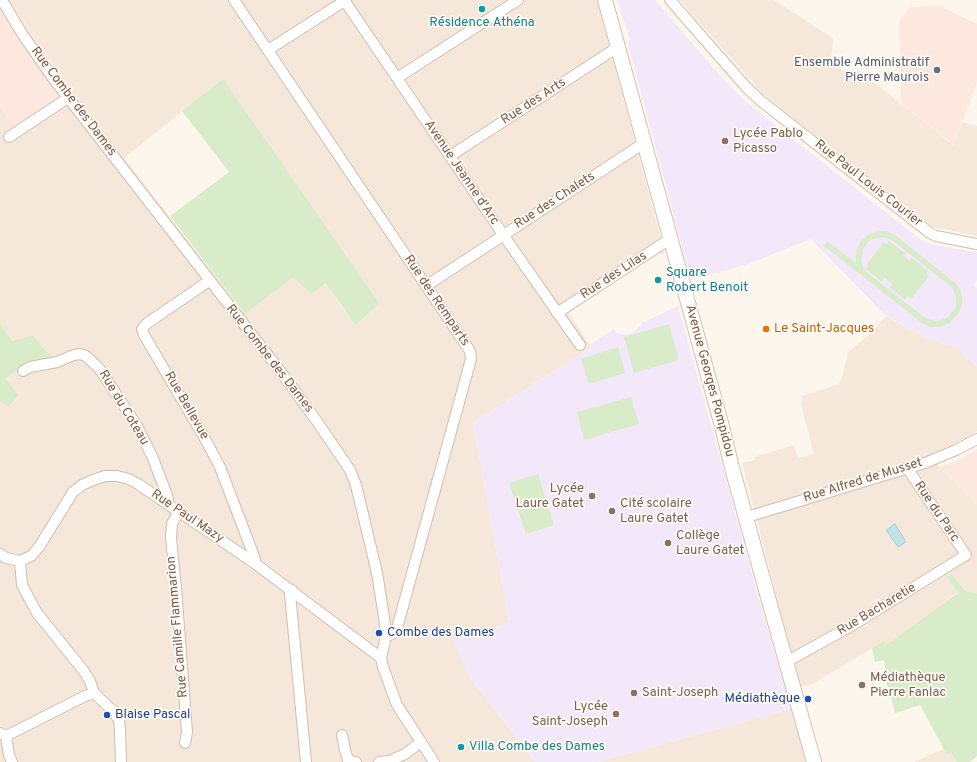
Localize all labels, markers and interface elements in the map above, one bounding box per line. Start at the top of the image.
marker: Résidence Athéna [477,4,487,14]
place label: Résidence Athéna [429,15,535,31]
street label: Rue Combe des Dames [27,44,119,160]
place label: Ensemble Administratif Pierre Maurois [794,55,929,86]
marker: Ensemble Administratif Pierre Maurois [932,65,942,75]
street label: Rue des Arts [499,75,569,129]
street label: Avenue Jeanne d'Arc [420,118,502,228]
place label: Lycée Pablo Picasso [733,126,803,157]
marker: Lycée Pablo Picasso [720,136,730,146]
street label: Rue Paul Louis Courier [811,137,925,231]
street label: Rue des Chalets [512,169,598,233]
street label: Rue des Lilas [578,249,650,303]
street label: Rue des Remparts [400,253,472,349]
place label: Square Robert Benoit [666,265,748,296]
marker: Square Robert Benoit [653,275,663,285]
street label: Rue Combe des Dames [222,302,316,416]
street label: Avenue Georges Pompidou [681,303,737,459]
place label: Le Saint-Jacques [774,321,874,337]
marker: Le Saint-Jacques [761,324,771,334]
street label: Rue du Coteau [94,368,152,448]
street label: Rue Bellevue [160,369,212,443]
street label: Rue Alfred de Musset [802,455,924,507]
street label: Rue du Parc [910,479,962,545]
place label: Lycée Laure Gatet [516,481,584,512]
street label: Rue Paul Mazy [148,487,226,547]
marker: Lycée Laure Gatet [587,491,597,501]
place label: Cité scolaire Laure Gatet [620,496,692,527]
marker: Cité scolaire Laure Gatet [607,506,617,516]
place label: Collège Laure Gatet [676,528,744,559]
marker: Collège Laure Gatet [663,538,673,548]
street label: Rue Camille Flammarion [164,556,192,698]
street label: Rue Bacharetie [835,580,919,640]
place label: Combe des Dames [387,625,494,641]
marker: Combe des Dames [374,628,384,638]
place label: Médiathèque Pierre Fanlac [870,670,946,701]
marker: Médiathèque Pierre Fanlac [857,680,867,690]
place label: Saint-Joseph [642,685,718,701]
marker: Saint-Joseph [629,688,639,698]
place label: Médiathèque [724,691,800,707]
marker: Médiathèque [803,694,813,704]
place label: Lycée Saint-Joseph [532,699,608,730]
place label: Blaise Pascal [115,707,190,723]
marker: Lycée Saint-Joseph [611,709,621,719]
marker: Blaise Pascal [102,710,112,720]
place label: Villa Combe des Dames [469,739,605,755]
marker: Villa Combe des Dames [456,742,466,752]

